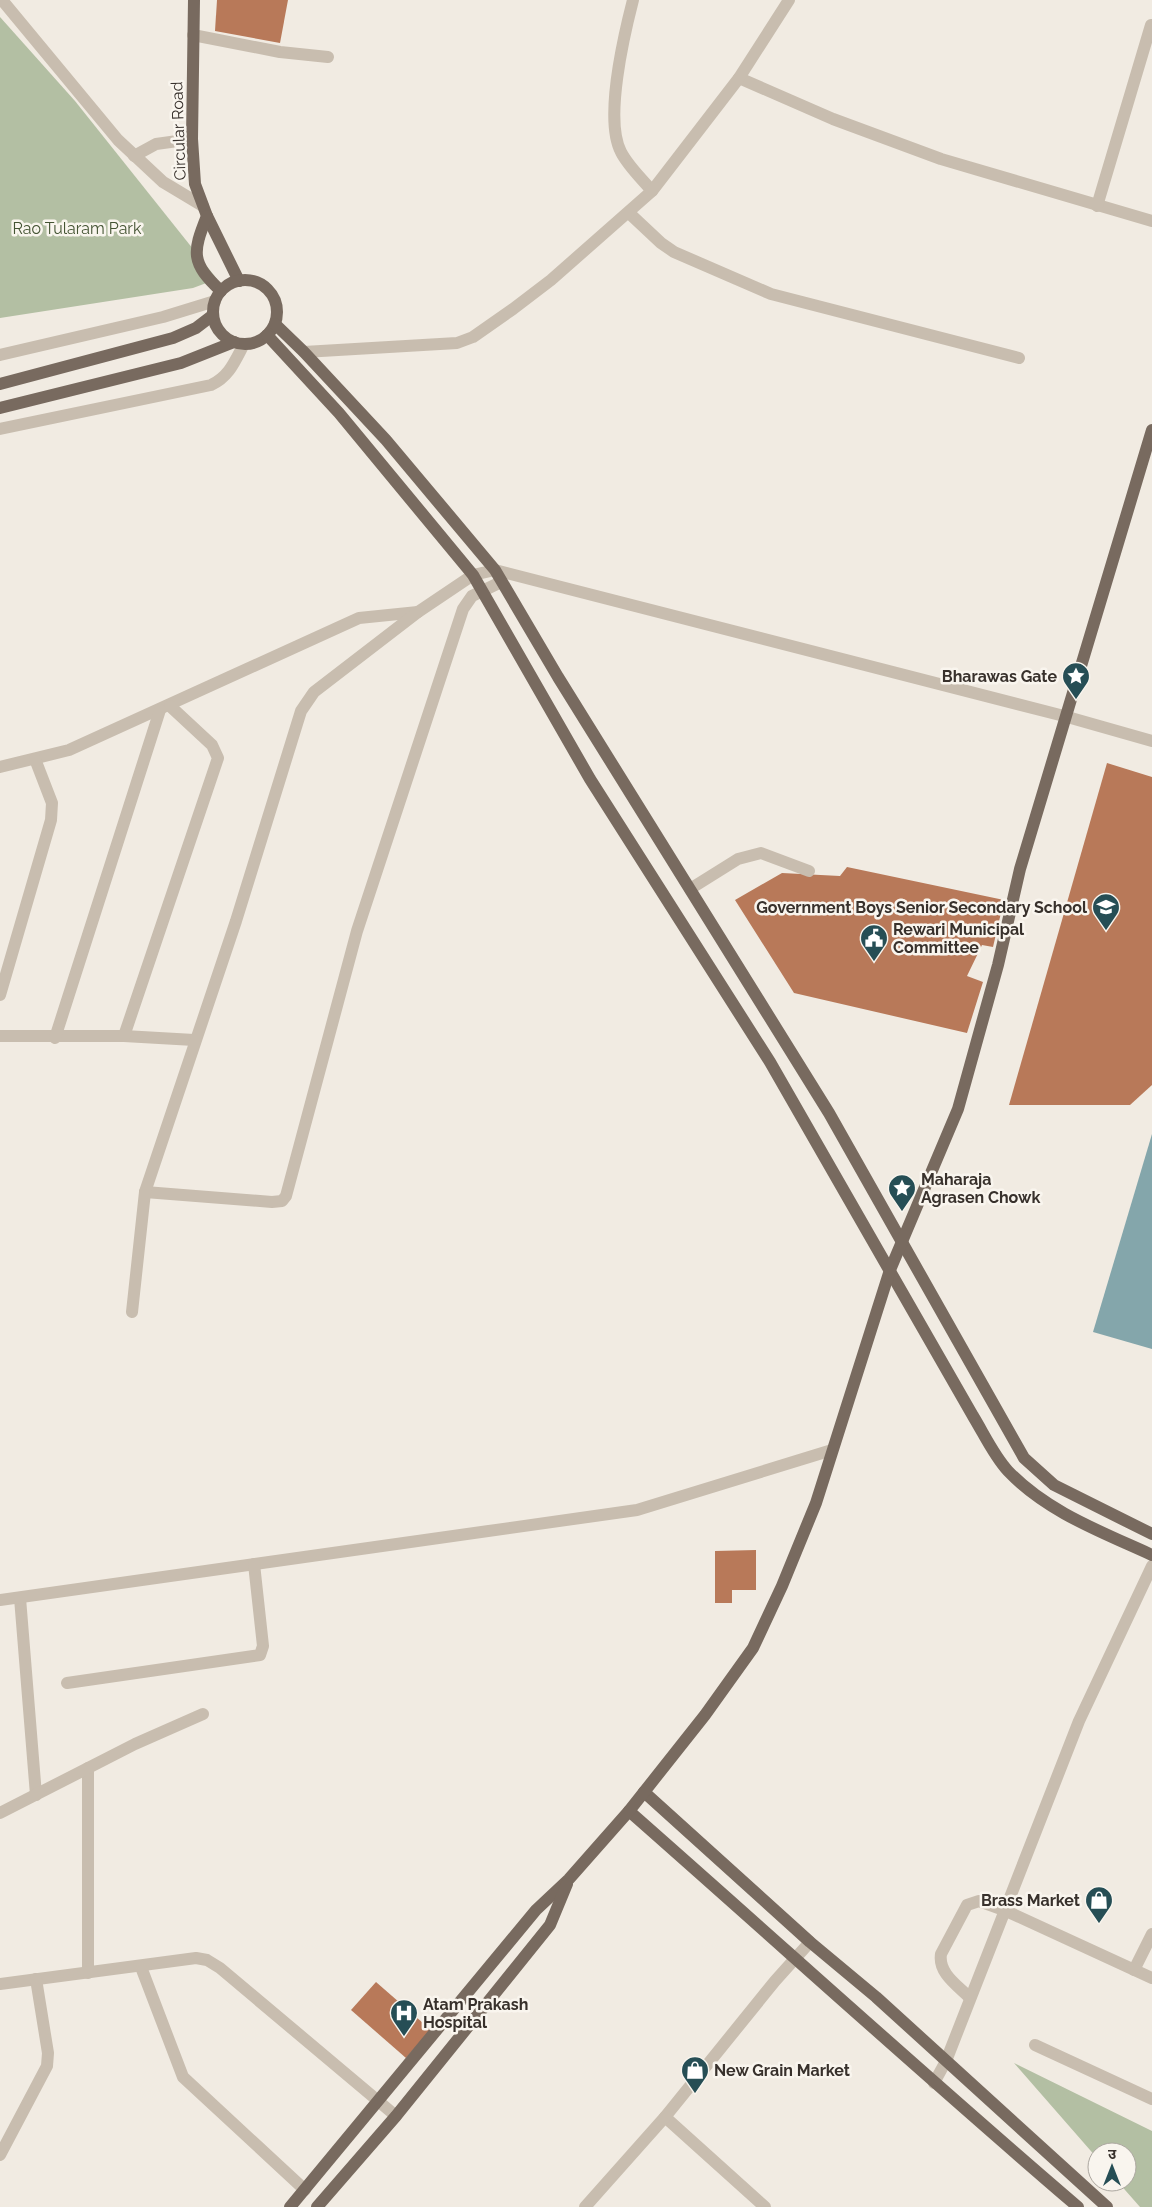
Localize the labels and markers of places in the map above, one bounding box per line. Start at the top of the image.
place icon: Bharawas Gate [1061,661,1091,700]
place label: Bharawas Gate [942,667,1057,686]
school or university icon: Government Boys Senior Secondary School [1091,892,1121,931]
place label: Government Boys Senior Secondary School [756,898,1088,917]
place label: Rewari Municipal Committee [893,920,1025,957]
public building icon: Rewari Municipal Committee [859,923,889,962]
place label: Maharaja Agrasen Chowk [921,1170,1040,1207]
place icon: Maharaja Agrasen Chowk [887,1173,917,1212]
shop icon: Brass Market [1084,1885,1114,1924]
place label: Brass Market [981,1891,1080,1910]
place label: Atam Prakash Hospital [423,1995,528,2032]
hospital icon: Atam Prakash Hospital [389,1998,419,2037]
shop icon: New Grain Market [680,2055,710,2094]
place label: New Grain Market [714,2061,850,2080]

